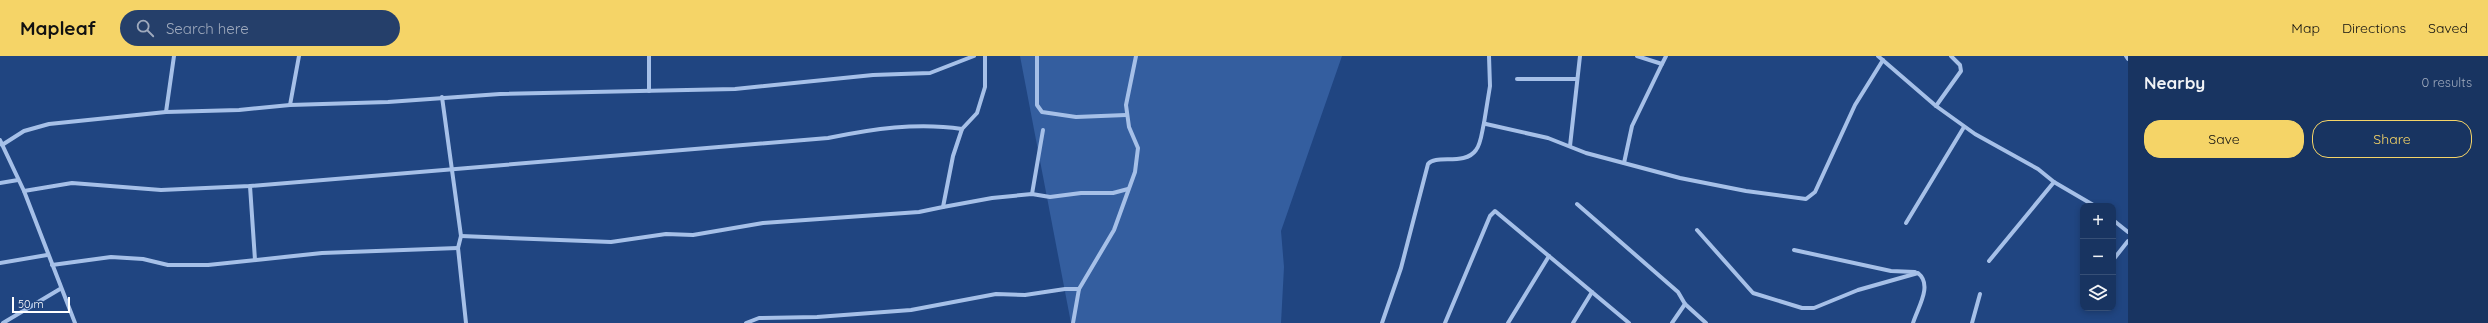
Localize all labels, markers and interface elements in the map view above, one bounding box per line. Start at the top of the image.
search box [120,10,400,46]
text: Mapleaf [20,16,96,40]
icon: search [134,17,156,39]
text: Search here [166,19,249,38]
text: Map [2291,19,2320,37]
text: Directions [2342,19,2406,37]
text: Saved [2428,19,2468,37]
text: Nearby [2144,72,2205,93]
text: 0 results [2421,74,2472,90]
button: Save [2144,120,2304,158]
button: Share [2312,120,2472,158]
map controls [2080,203,2116,311]
button: + [2080,203,2116,239]
button: − [2080,239,2116,275]
button: layers [2080,275,2116,311]
scale bar [12,295,70,314]
text: 50 m [18,297,44,311]

